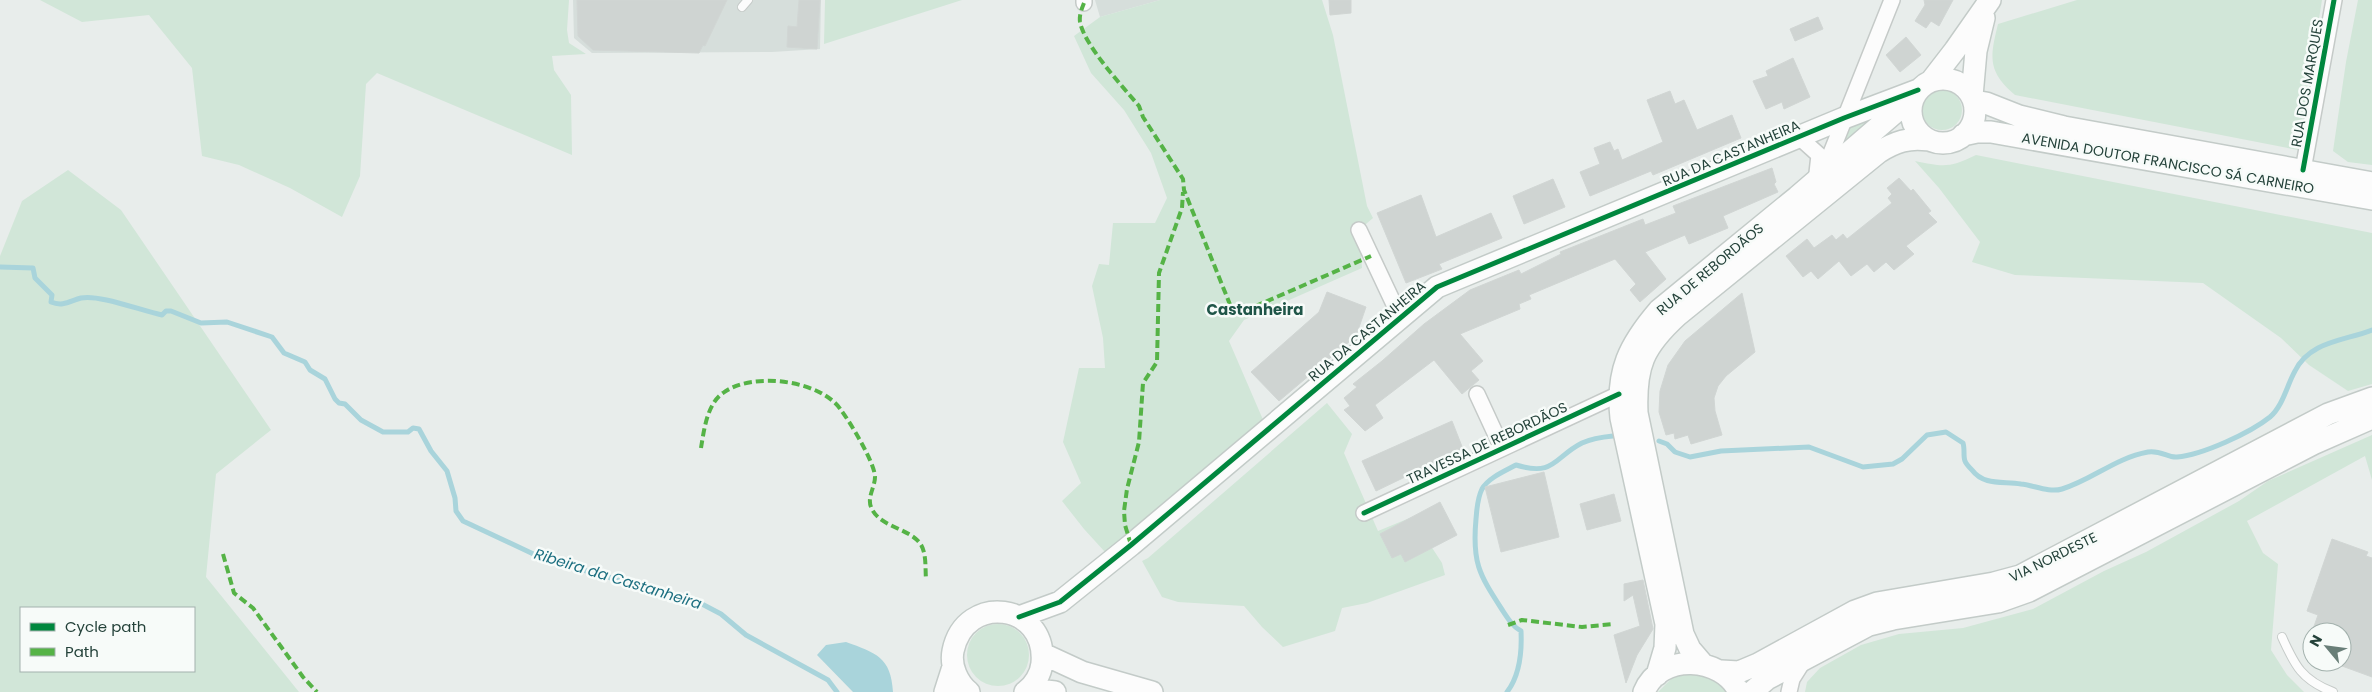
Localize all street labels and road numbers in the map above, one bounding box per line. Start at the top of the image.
street label: RUA DOS MARQUES [2286,17,2328,149]
street label: RUA DA CASTANHEIRA [1659,115,1803,191]
street label: AVENIDA DOUTOR FRANCISCO SÁ CARNEIRO [2020,127,2316,199]
street label: RUA DE REBORDÃOS [1652,218,1768,320]
street label: RUA DA CASTANHEIRA [1304,276,1430,386]
street label: TRAVESSA DE REBORDÃOS [1403,397,1571,489]
street label: VIA NORDESTE [2006,527,2100,587]

